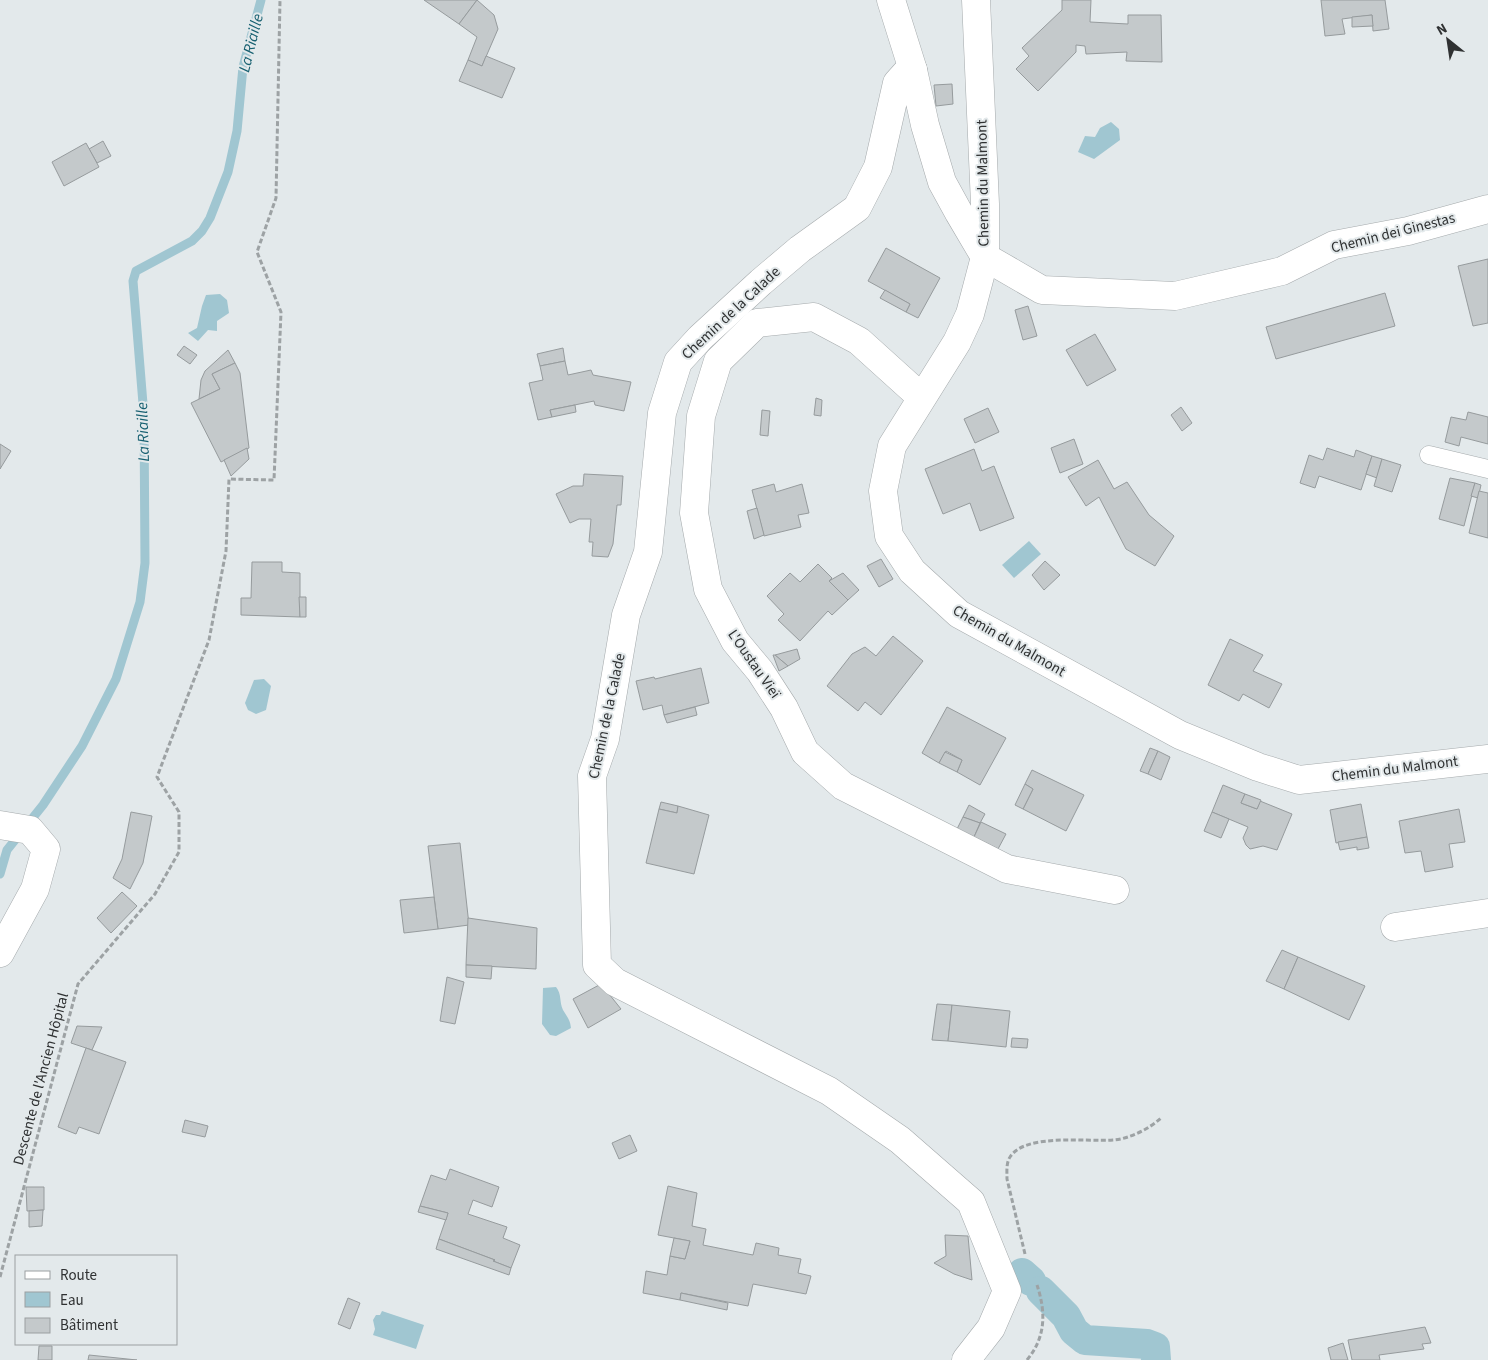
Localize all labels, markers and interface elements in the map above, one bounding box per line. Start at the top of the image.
water label: La Riaille [233,11,269,75]
north arrow [1423,15,1473,65]
text: N [1433,19,1451,41]
street label: Chemin du Malmont [971,119,995,247]
street label: Chemin dei Ginestas [1329,207,1457,259]
street label: Chemin de la Calade [677,262,785,364]
water label: La Riaille [131,402,155,462]
street label: Chemin du Malmont [949,600,1069,682]
street label: L'Oustau Vieï [723,625,786,704]
street label: Chemin de la Calade [583,651,631,781]
street label: Chemin du Malmont [1331,751,1459,787]
street label: Descente de l'Ancien Hôpital [8,990,74,1167]
legend [15,1255,178,1345]
text: Route [60,1265,97,1286]
text: Eau [60,1290,84,1311]
text: Bâtiment [60,1315,118,1336]

